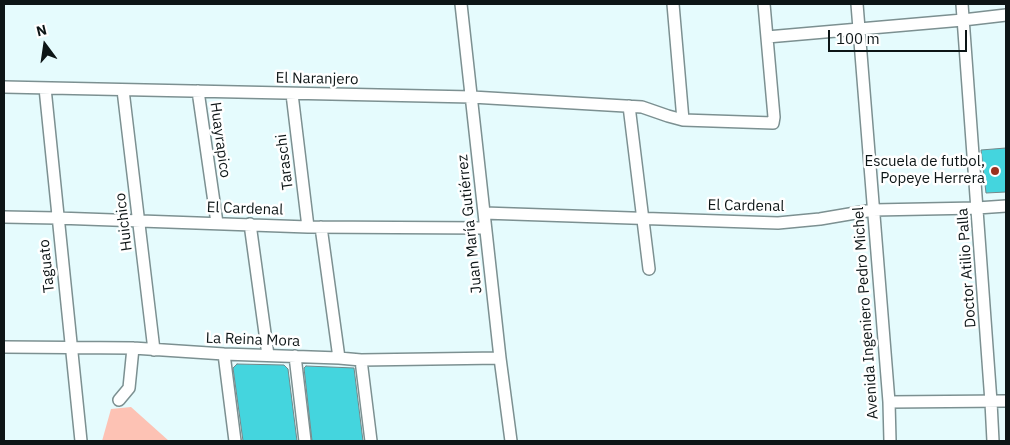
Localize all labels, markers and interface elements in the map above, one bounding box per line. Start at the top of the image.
north arrow [20,20,70,70]
text: N [34,20,48,40]
scale bar [830,20,969,52]
text: 100 m [836,29,880,48]
street label: El Naranjero [275,69,359,89]
street label: Huayrapico [206,101,234,179]
street label: Taraschi [273,133,297,191]
place label: Escuela de futbol, Popeye Herrera [864,153,985,188]
street label: Juan María Gutiérrez [454,154,486,294]
marker: Escuela de futbol, Popeye Herrera [989,165,1001,177]
street label: Huichico [111,192,137,252]
street label: El Cardenal [708,196,784,216]
street label: El Cardenal [206,199,284,219]
street label: Avenida Ingeniero Pedro Michel [850,206,882,420]
street label: Doctor Atilio Palla [954,207,980,329]
street label: Taguato [35,238,59,294]
street label: La Reina Mora [205,329,301,351]

